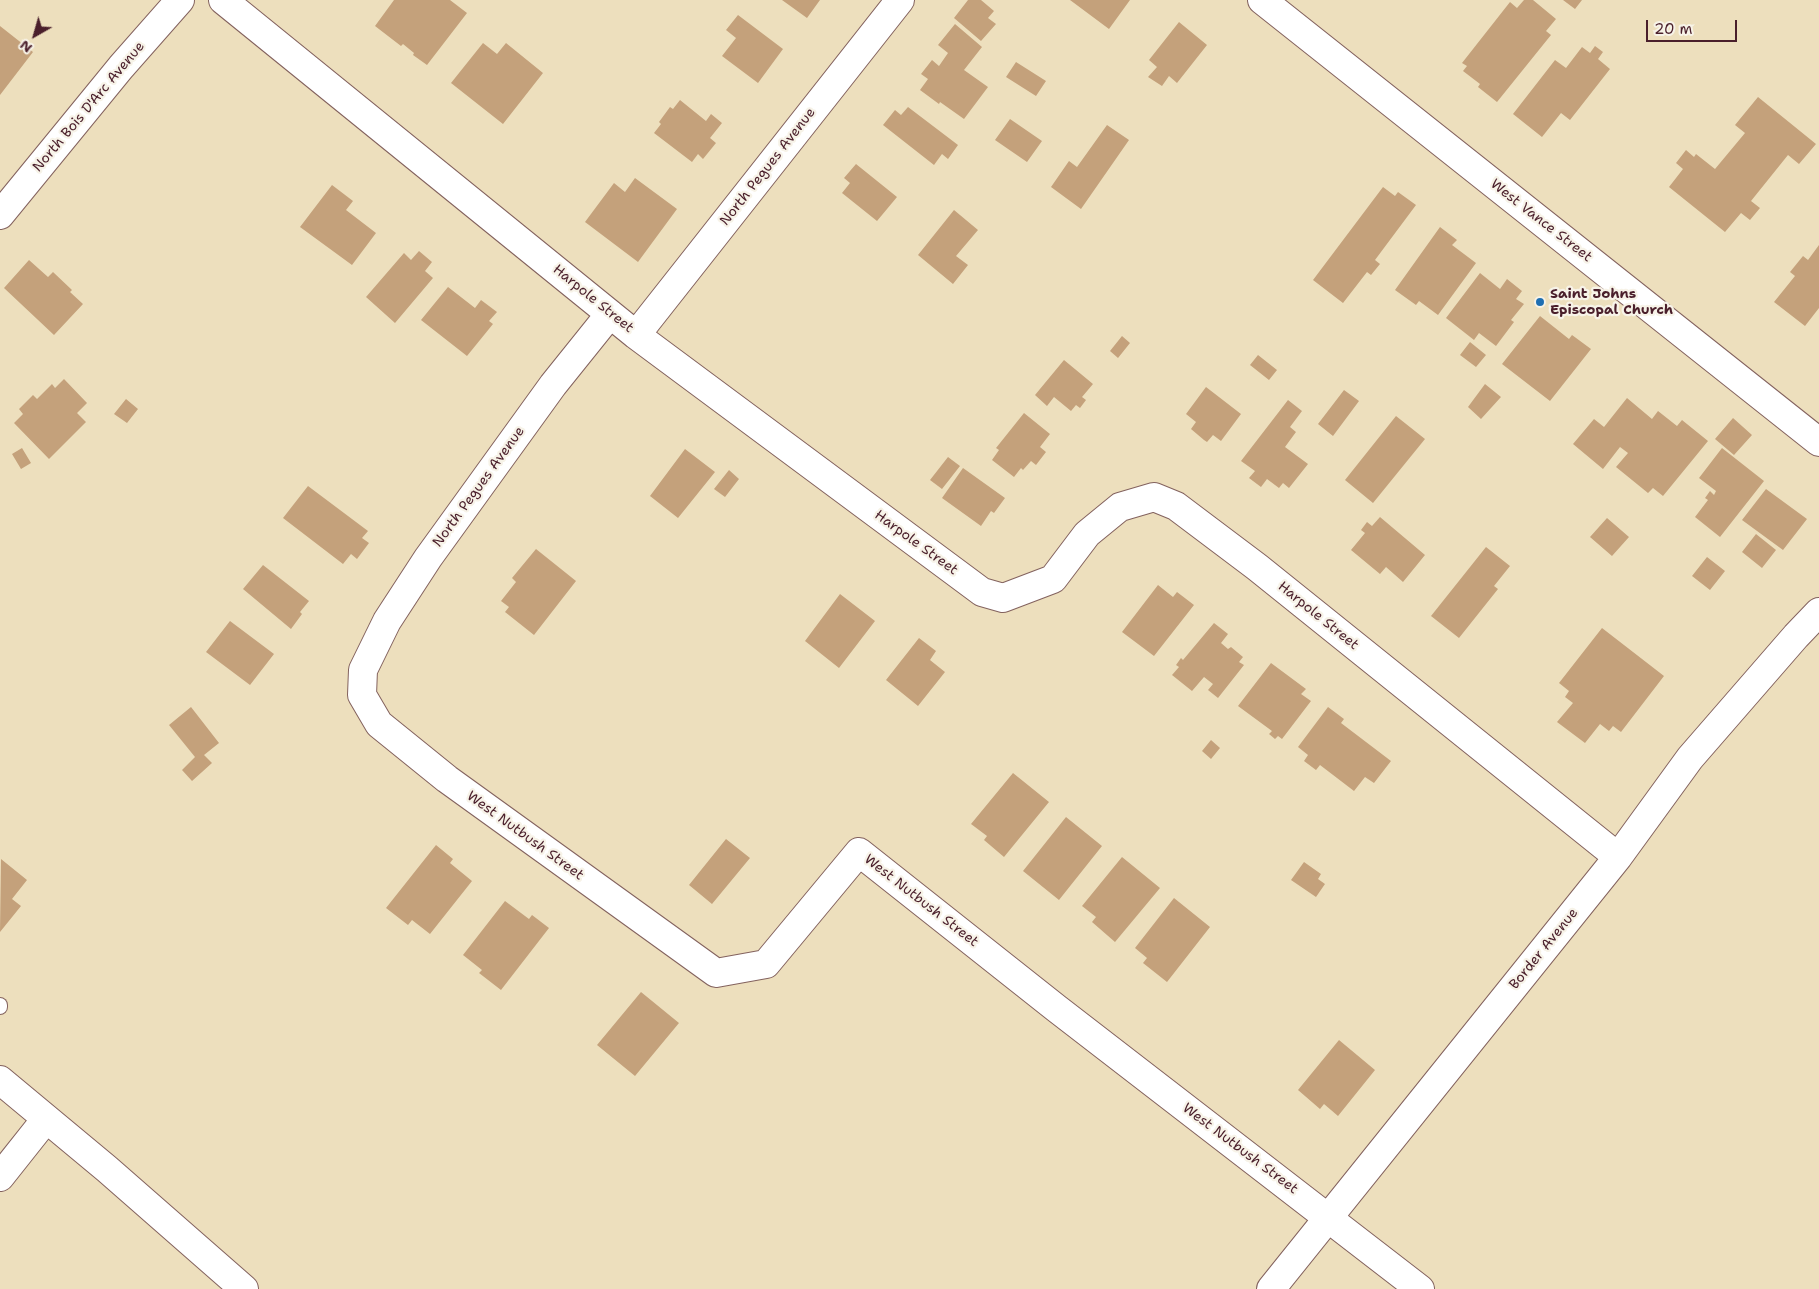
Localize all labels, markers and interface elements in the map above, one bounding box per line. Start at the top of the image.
north arrow [10,10,60,60]
scale bar [1649,10,1740,42]
text: 20 m [1654,19,1693,39]
text: N [16,36,36,57]
street label: North Bois D'Arc Avenue [30,38,148,176]
street label: North Pegues Avenue [717,105,819,229]
street label: West Vance Street [1487,176,1595,266]
street label: Harpole Street [549,261,637,337]
place label: Saint Johns Episcopal Church [1550,286,1673,318]
marker: Saint Johns Episcopal Church [1534,296,1546,308]
street label: North Pegues Avenue [430,423,528,551]
street label: Harpole Street [871,507,961,579]
street label: Harpole Street [1274,578,1362,654]
street label: West Nutbush Street [463,788,587,884]
street label: West Nutbush Street [860,851,982,951]
street label: Border Avenue [1506,905,1582,993]
street label: West Nutbush Street [1179,1100,1301,1198]

